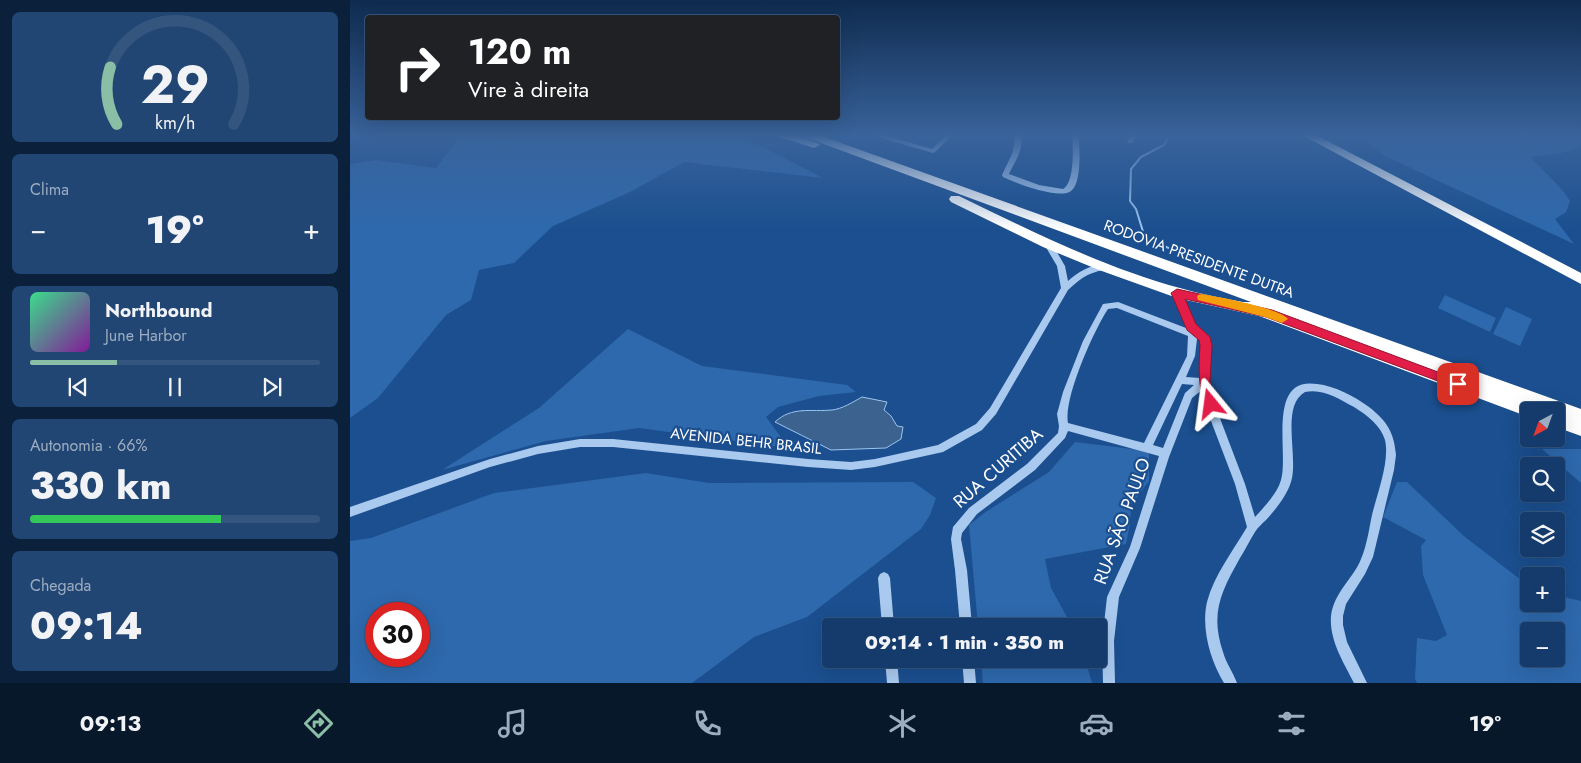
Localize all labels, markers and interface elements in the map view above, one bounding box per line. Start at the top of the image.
text: 120 m [468,27,571,77]
icon: right [385,35,450,100]
text: 29 [141,47,209,123]
text: Vire à direita [468,73,589,105]
text: km/h [155,110,195,136]
text: Clima [30,178,69,201]
text: 19° [146,202,204,257]
text: − [30,209,47,250]
text: + [303,209,320,250]
street label: RODOVIA PRESIDENTE DUTRA [1101,214,1297,304]
text: Northbound [105,297,212,324]
text: June Harbor [105,324,187,347]
pin [1437,363,1479,405]
icon: arrive [1444,370,1472,398]
icon: previous [64,373,92,401]
icon: pause [161,373,189,401]
icon: next [258,373,286,401]
position arrow [1184,377,1236,429]
north arrow [1520,402,1565,448]
map controls [1520,402,1565,667]
street label: AVENIDA BEHR BRASIL [669,422,823,460]
street label: RUA CURITIBA [948,422,1049,514]
text: Autonomia · 66% [30,434,148,457]
street label: RUA SÃO PAULO [1087,454,1157,588]
button: search [1520,457,1565,502]
text: 330 km [30,458,171,513]
button: layers [1520,512,1565,557]
button: + [1520,567,1565,612]
text: Chegada [30,574,91,597]
text: 09:14 [30,598,143,653]
speed limit sign: 30 [365,602,430,667]
button: − [1520,622,1565,667]
text: 09:14 · 1 min · 350 m [865,629,1064,656]
icon: directions [301,706,336,741]
icon: music [495,706,530,741]
icon: phone [690,706,725,741]
icon: climate [885,706,920,741]
icon: car [1079,706,1114,741]
icon: filters [1274,706,1309,741]
text: 09:13 [80,707,141,739]
text: 19° [1469,707,1501,739]

